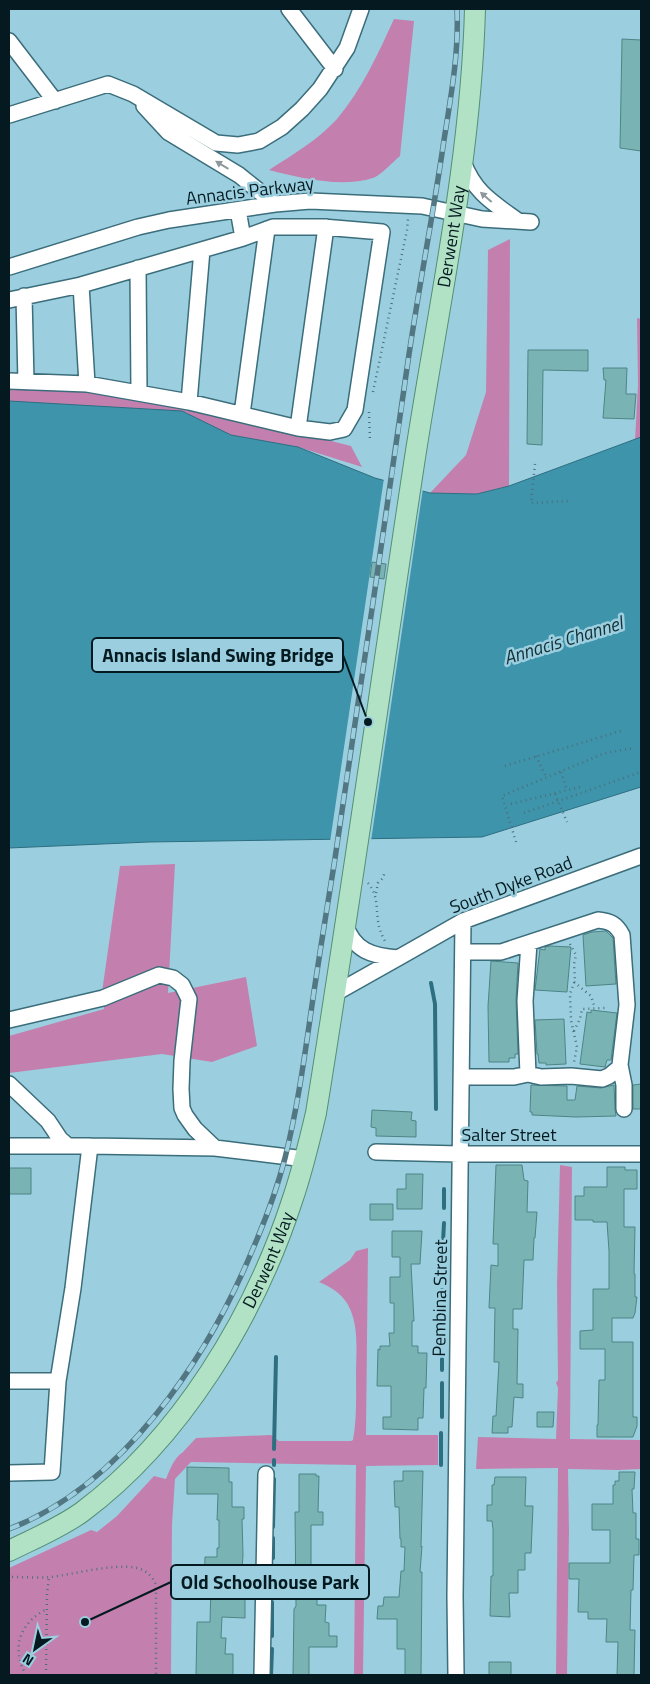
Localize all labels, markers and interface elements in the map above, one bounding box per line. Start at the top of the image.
one-way arrow [216,160,229,169]
street label: Annacis Parkway [184,169,316,212]
street label: Derwent Way [430,183,472,289]
one-way arrow [479,191,492,202]
water label: Annacis Channel [500,607,628,671]
callout: Annacis Island Swing Bridge [92,638,343,672]
text: Annacis Island Swing Bridge [102,640,334,669]
street label: South Dyke Road [446,849,576,920]
street label: Salter Street [462,1121,557,1148]
street label: Derwent Way [235,1208,300,1313]
street label: Pembina Street [425,1238,454,1357]
callout: Old Schoolhouse Park [171,1565,369,1599]
text: Old Schoolhouse Park [181,1567,359,1596]
north arrow [10,1624,60,1674]
text: N [18,1649,37,1672]

